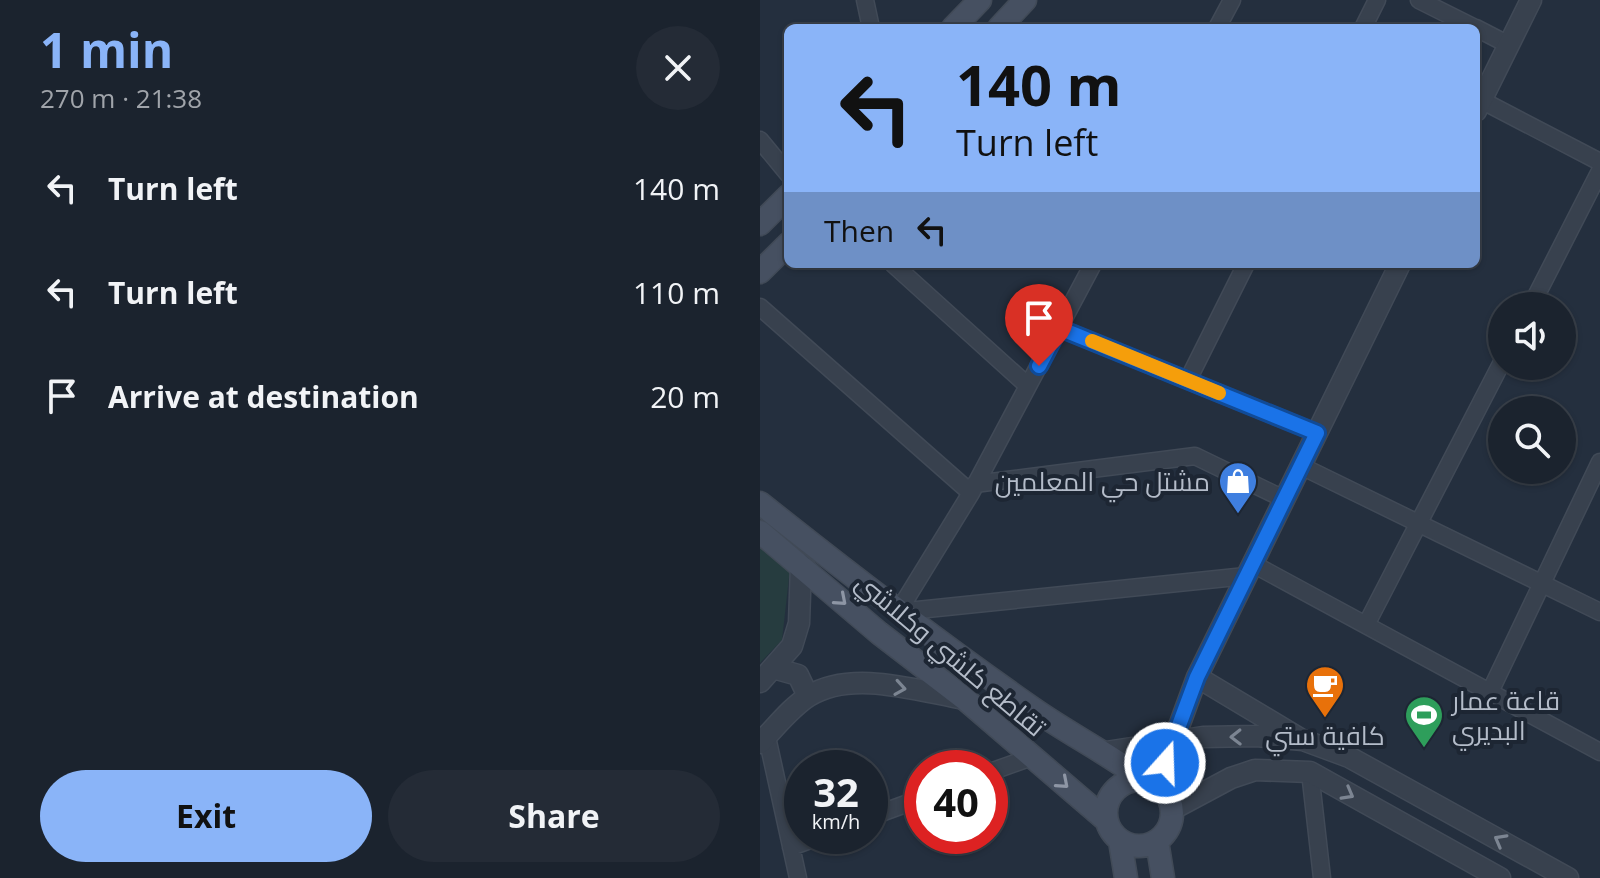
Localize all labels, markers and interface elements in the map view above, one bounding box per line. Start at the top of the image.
text: 1 min [40,17,173,82]
button: close [636,26,720,110]
text: 140 m [956,46,1122,122]
icon: left [824,56,928,160]
text: 270 m · 21:38 [40,80,202,116]
text: Turn left [956,118,1098,167]
icon: left [40,166,84,210]
text: Turn left [108,168,238,209]
text: 140 m [633,168,720,209]
icon: left [910,208,954,252]
text: Then [824,210,894,251]
icon: left [40,270,84,314]
text: Turn left [108,272,238,313]
text: 110 m [633,272,720,313]
pin [1005,284,1073,366]
map controls [1488,292,1576,484]
button: sound [1488,292,1576,380]
icon: arrive [1017,296,1061,340]
icon: arrive [40,374,84,418]
text: Arrive at destination [108,376,419,417]
text: 20 m [650,376,720,417]
button: search [1488,396,1576,484]
shop icon: مشتل حي المعلمين [1217,460,1259,515]
place label: مشتل حي المعلمين [995,463,1210,503]
street label: تقاطع كلشي وكلاشي [847,564,1054,746]
one-way arrow [832,590,847,605]
cafe icon: كافية ستي [1304,664,1346,719]
one-way arrow [893,678,907,695]
place label: قاعة عمار البديري [1450,682,1560,751]
sports icon: قاعة عمار البديري [1403,694,1445,749]
place label: كافية ستي [1265,717,1385,757]
position arrow [1123,721,1207,805]
one-way arrow [1229,728,1242,745]
speed limit sign: 40 [904,750,1008,854]
text: 32 [813,764,859,819]
button: Exit [40,770,372,862]
button: Share [388,770,720,862]
one-way arrow [1054,773,1068,788]
one-way arrow [1339,784,1354,800]
text: km/h [812,808,860,835]
one-way arrow [1494,834,1509,850]

